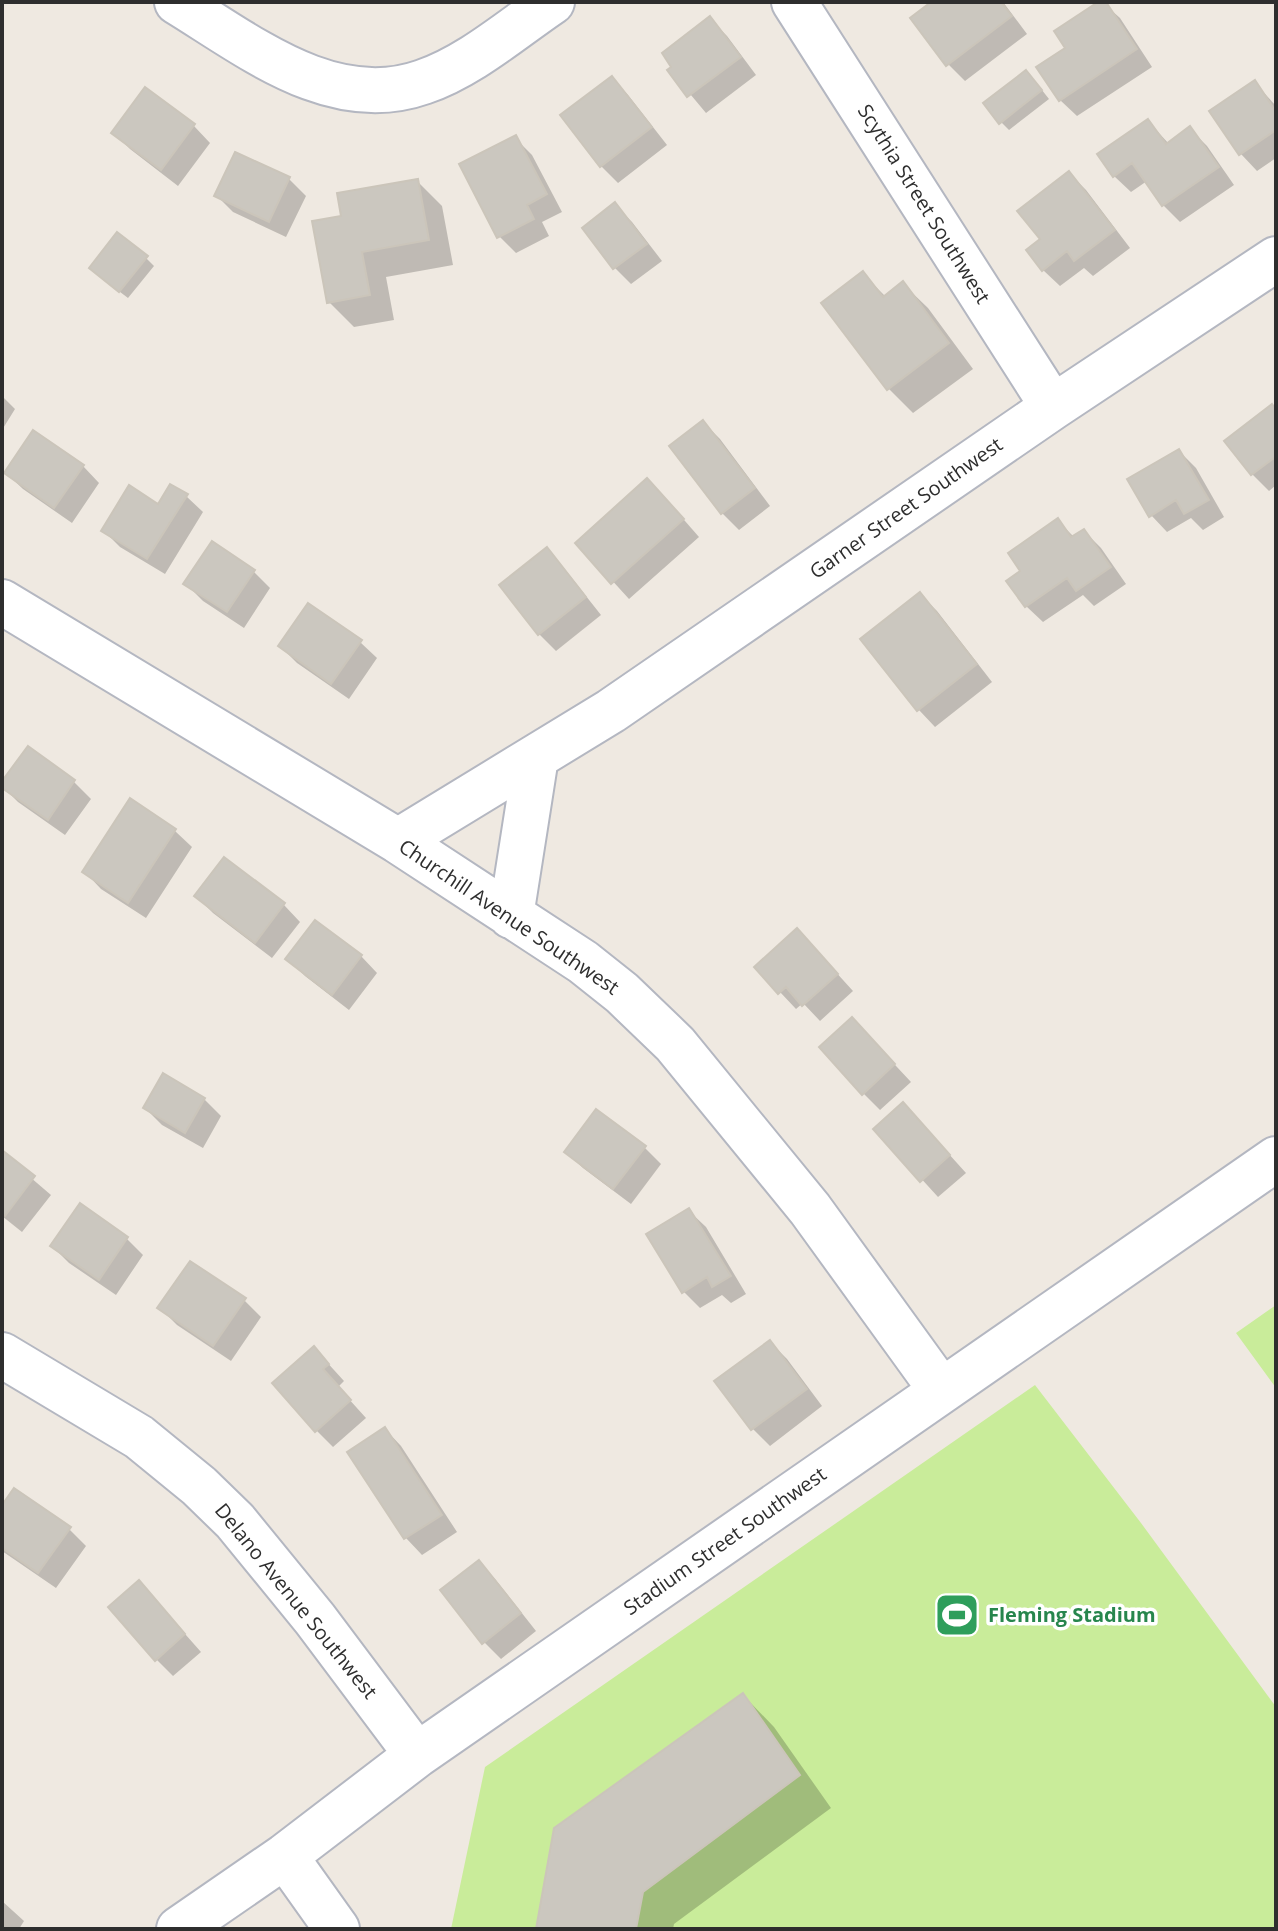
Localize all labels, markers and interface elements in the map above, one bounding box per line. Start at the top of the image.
street label: Scythia Street Southwest [852,99,997,309]
street label: Garner Street Southwest [804,431,1008,585]
street label: Churchill Avenue Southwest [394,833,625,1001]
street label: Stadium Street Southwest [618,1460,831,1621]
street label: Delano Avenue Southwest [209,1497,384,1704]
sports icon: Fleming Stadium [933,1591,981,1639]
place label: Fleming Stadium [988,1601,1156,1628]

